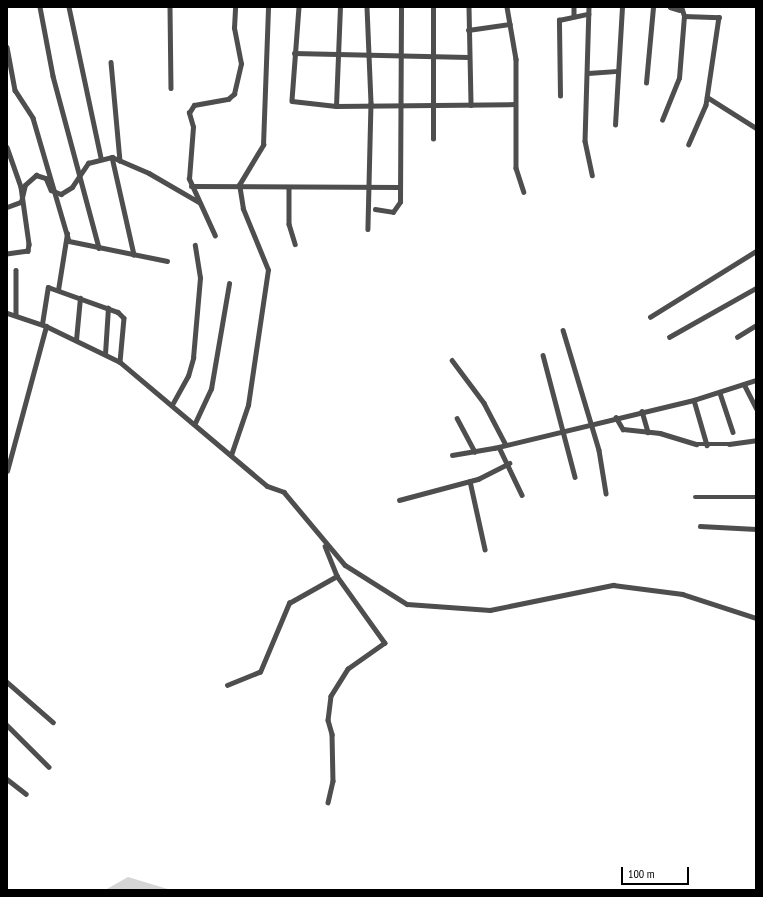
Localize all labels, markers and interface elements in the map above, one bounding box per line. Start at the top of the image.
scale bar [623,859,691,885]
text: 100 m [628,866,655,881]

